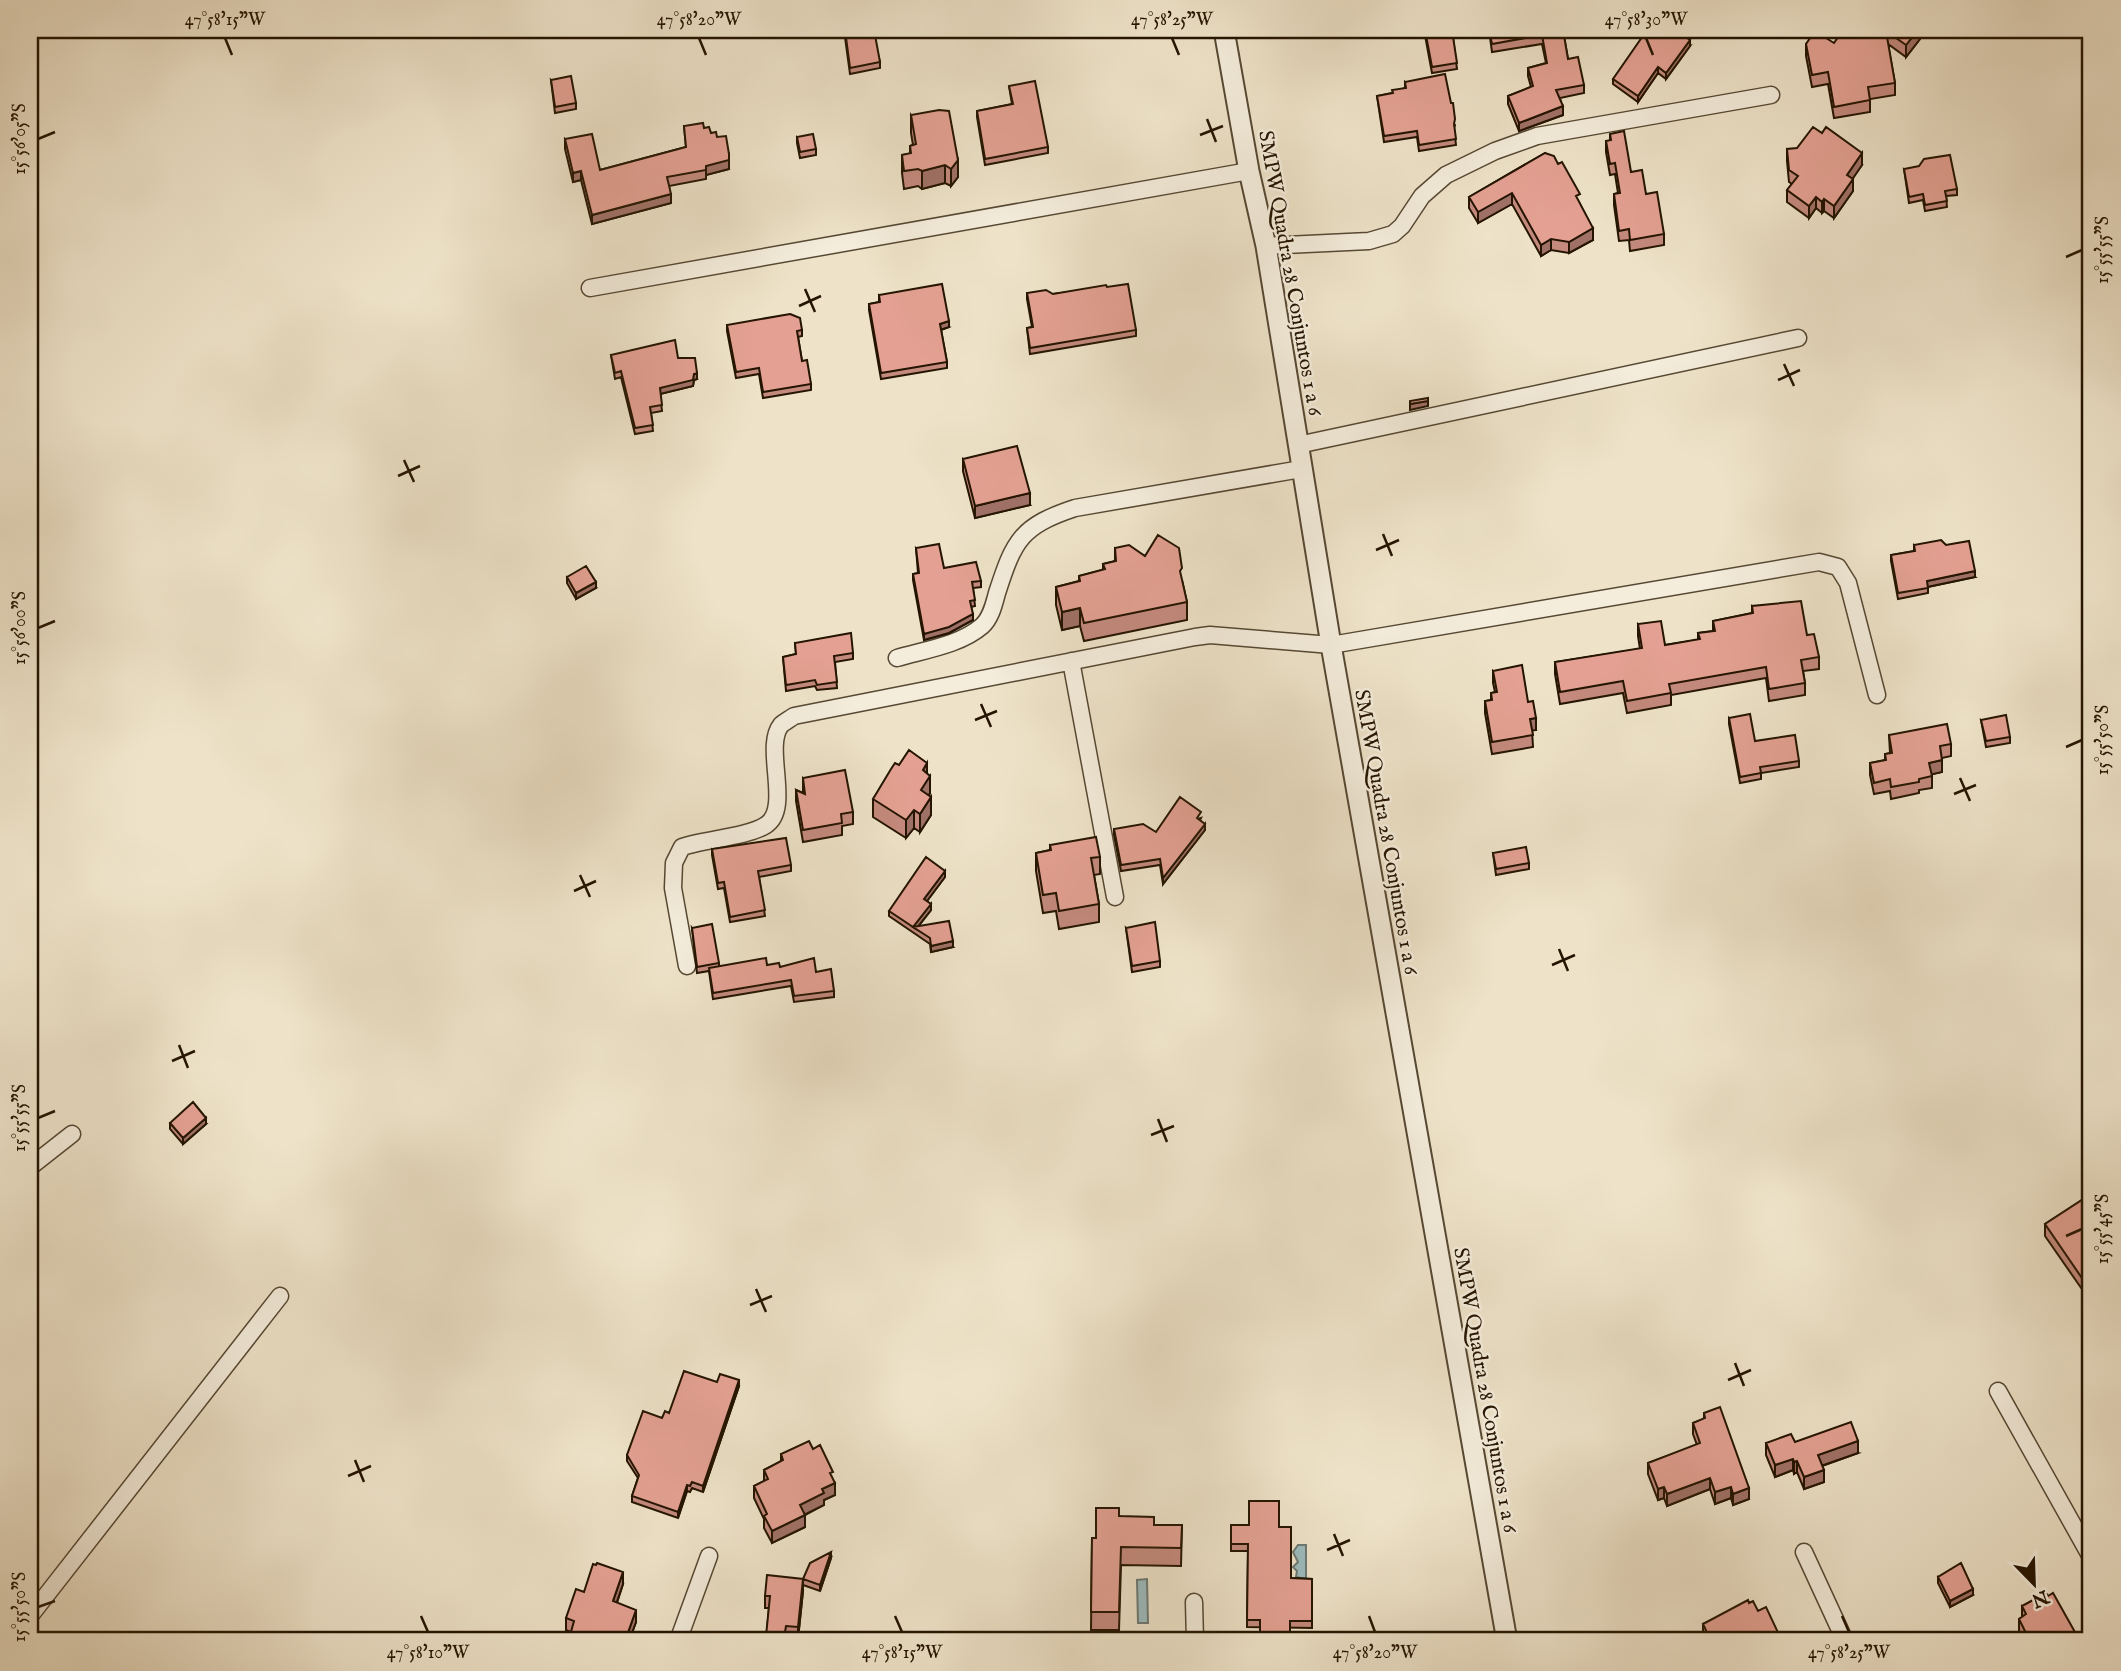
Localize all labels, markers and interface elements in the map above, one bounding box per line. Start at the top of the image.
text: 47°58'15"W [185,9,266,32]
text: 47°58'20"W [657,9,742,32]
text: 47°58'25"W [1131,9,1214,32]
text: 47°58'30"W [1605,9,1688,32]
text: 15°56'05"S [9,103,32,175]
street label: SMPW Quadra 28 Conjuntos 1 a 6 [1251,128,1328,419]
text: 15°55'55"S [2092,216,2115,284]
text: 15°56'00"S [9,591,32,665]
street label: SMPW Quadra 28 Conjuntos 1 a 6 [1347,687,1424,978]
text: 15°55'50"S [2092,705,2115,775]
text: 15°55'55"S [9,1084,32,1152]
text: 15°55'45"S [2092,1194,2115,1264]
street label: SMPW Quadra 28 Conjuntos 1 a 6 [1446,1245,1523,1536]
north arrow [1998,1548,2068,1618]
text: 15°55'50"S [9,1572,32,1642]
text: N [2027,1583,2053,1612]
text: 47°58'10"W [387,1642,470,1665]
text: 47°58'15"W [862,1642,943,1665]
text: 47°58'20"W [1333,1642,1418,1665]
text: 47°58'25"W [1808,1642,1891,1665]

